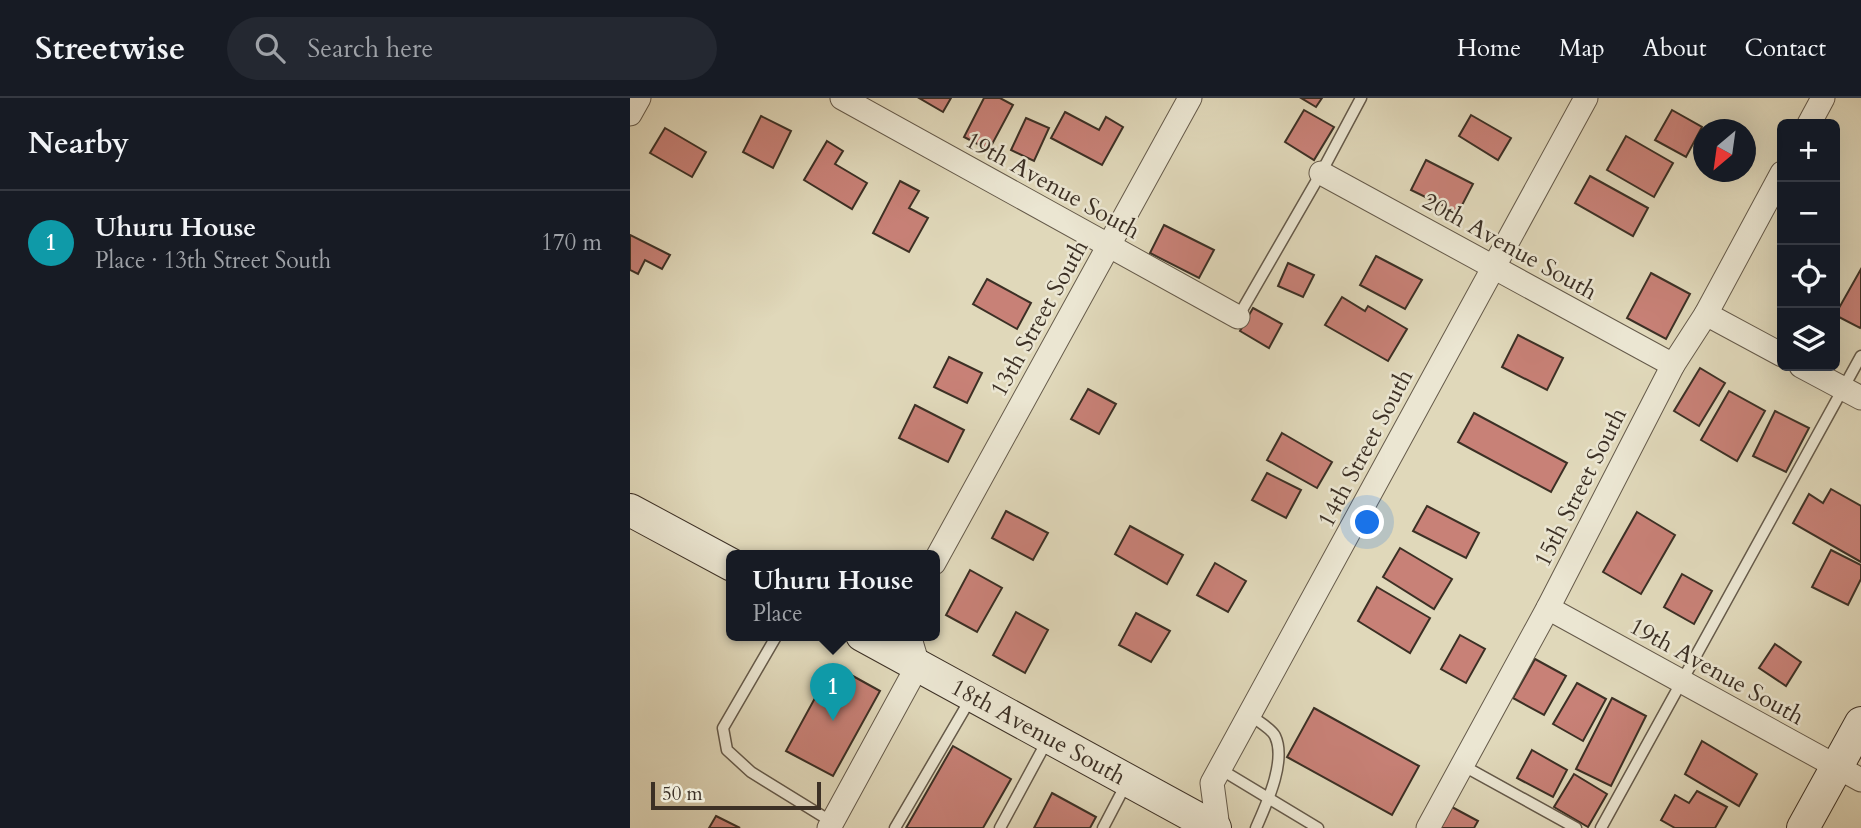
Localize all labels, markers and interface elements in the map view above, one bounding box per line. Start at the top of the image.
search box [227,17,717,80]
text: Streetwise [35,26,185,71]
icon: search [251,29,289,67]
text: Search here [307,31,433,66]
text: Home [1457,32,1521,65]
text: Map [1559,32,1605,65]
text: About [1643,32,1707,65]
text: Contact [1745,32,1826,65]
north arrow [1693,119,1756,182]
map controls [1777,119,1840,371]
button: + [1777,119,1840,182]
text: Nearby [28,123,129,164]
street label: 19th Avenue South [959,124,1146,247]
button: − [1777,182,1840,245]
street label: 20th Avenue South [1416,185,1603,308]
text: Uhuru House [95,210,256,245]
text: 1 [45,227,57,258]
text: 170 m [541,227,602,258]
street label: 13th Street South [983,234,1096,403]
text: Place · 13th Street South [95,245,331,276]
button: locate [1777,245,1840,308]
button: layers [1777,308,1840,371]
street label: 14th Street South [1310,363,1421,533]
street label: 15th Street South [1526,402,1635,573]
your location [1350,505,1384,539]
popup [726,550,940,641]
text: Uhuru House [752,563,914,598]
text: Place [752,598,803,629]
street label: 19th Avenue South [1623,610,1810,733]
pin: 1 [810,663,856,721]
street label: 18th Avenue South [945,671,1132,793]
scale bar [651,779,821,811]
text: 50 m [662,781,703,807]

